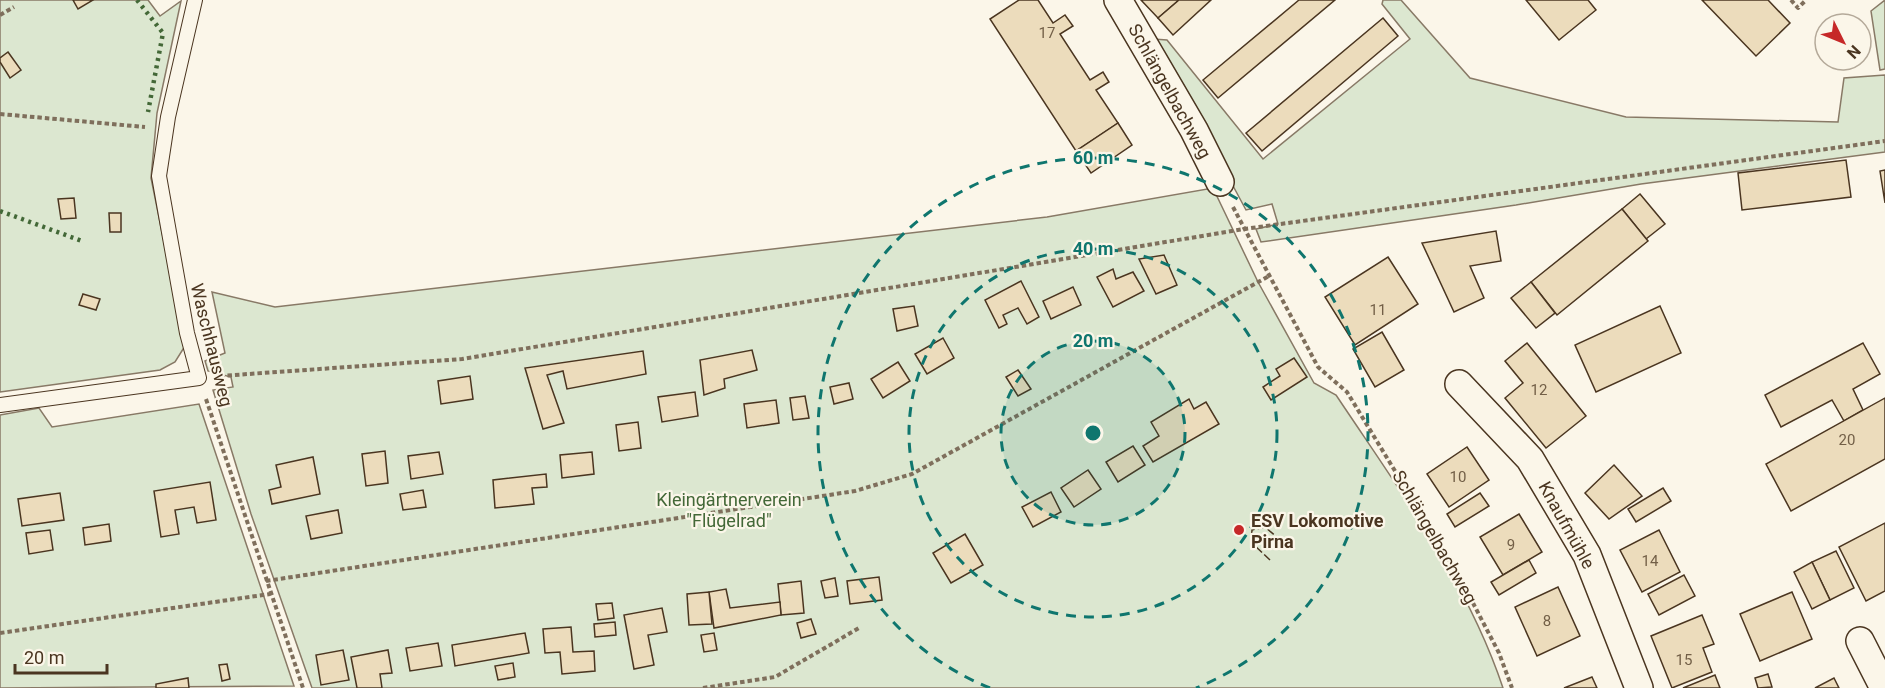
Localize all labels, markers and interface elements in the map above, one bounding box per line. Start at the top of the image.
north arrow [1813,12,1873,72]
street label: Schlängelbachweg [1124,20,1216,162]
house number: 17 [1039,24,1055,42]
text: N [1843,41,1864,62]
text: 60 m [1073,147,1113,168]
text: 40 m [1073,238,1113,259]
street label: Waschhausweg [187,281,237,409]
house number: 11 [1370,301,1386,319]
text: 20 m [1073,330,1113,351]
house number: 12 [1531,381,1547,399]
centre of rings [1083,423,1103,443]
house number: 20 [1839,431,1855,449]
street label: Schlängelbachweg [1388,467,1482,607]
house number: 10 [1450,468,1466,486]
street label: Knaufmühle [1534,478,1600,572]
park label: Kleingärtnerverein "Flügelrad" [656,489,802,531]
place label: ESV Lokomotive Pirna [1251,510,1384,552]
marker: ESV Lokomotive Pirna [1232,523,1246,537]
house number: 9 [1507,536,1515,554]
house number: 14 [1642,552,1659,570]
house number: 8 [1543,612,1551,630]
scale bar [15,637,106,675]
text: 20 m [24,647,64,668]
house number: 15 [1676,651,1692,669]

